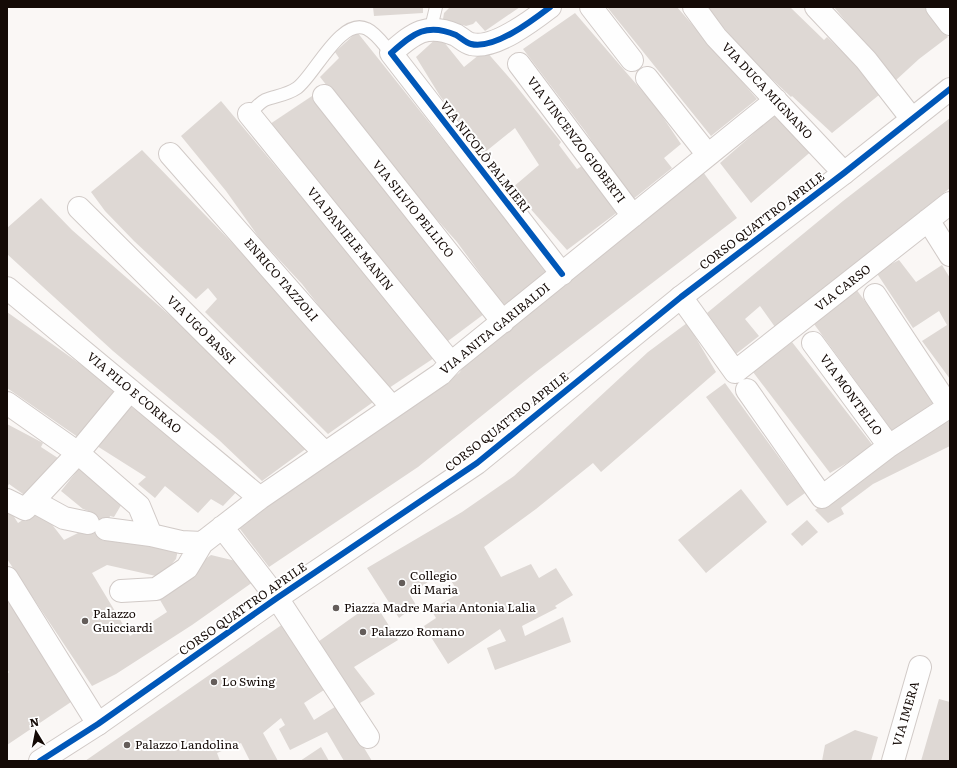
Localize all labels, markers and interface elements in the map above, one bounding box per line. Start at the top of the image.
street label: VIA DUCA MIGNANO [718,38,817,143]
street label: VIA VINCENZO GIOBERTI [523,72,630,206]
street label: VIA NICOLÒ PALMIERI [436,97,535,216]
street label: VIA SILVIO PELLICO [369,156,459,261]
street label: CORSO QUATTRO APRILE [695,167,828,273]
street label: VIA DANIELE MANIN [303,183,398,294]
street label: ENRICO TAZZOLI [241,234,323,325]
street label: VIA CARSO [811,260,874,315]
street label: VIA ANITA GARIBALDI [435,278,553,378]
street label: VIA UGO BASSI [163,291,240,368]
street label: VIA PILO E CORRAO [83,347,186,437]
street label: VIA MONTELLO [816,350,888,439]
street label: CORSO QUATTRO APRILE [441,367,572,475]
street label: CORSO QUATTRO APRILE [175,557,310,659]
place label: Collegio di Maria [410,566,459,598]
marker: Collegio di Maria [397,578,407,588]
place label: Piazza Madre Maria Antonia Lalia [344,598,536,616]
marker: Piazza Madre Maria Antonia Lalia [331,603,341,613]
place label: Palazzo Guicciardi [93,604,153,636]
marker: Palazzo Guicciardi [80,616,90,626]
place label: Palazzo Romano [371,622,464,640]
marker: Palazzo Romano [358,627,368,637]
place label: Lo Swing [222,672,275,690]
marker: Lo Swing [209,677,219,687]
street label: VIA IMERA [887,679,923,748]
north arrow [16,712,56,752]
text: N [28,712,40,730]
place label: Palazzo Landolina [135,735,239,753]
marker: Palazzo Landolina [122,740,132,750]

